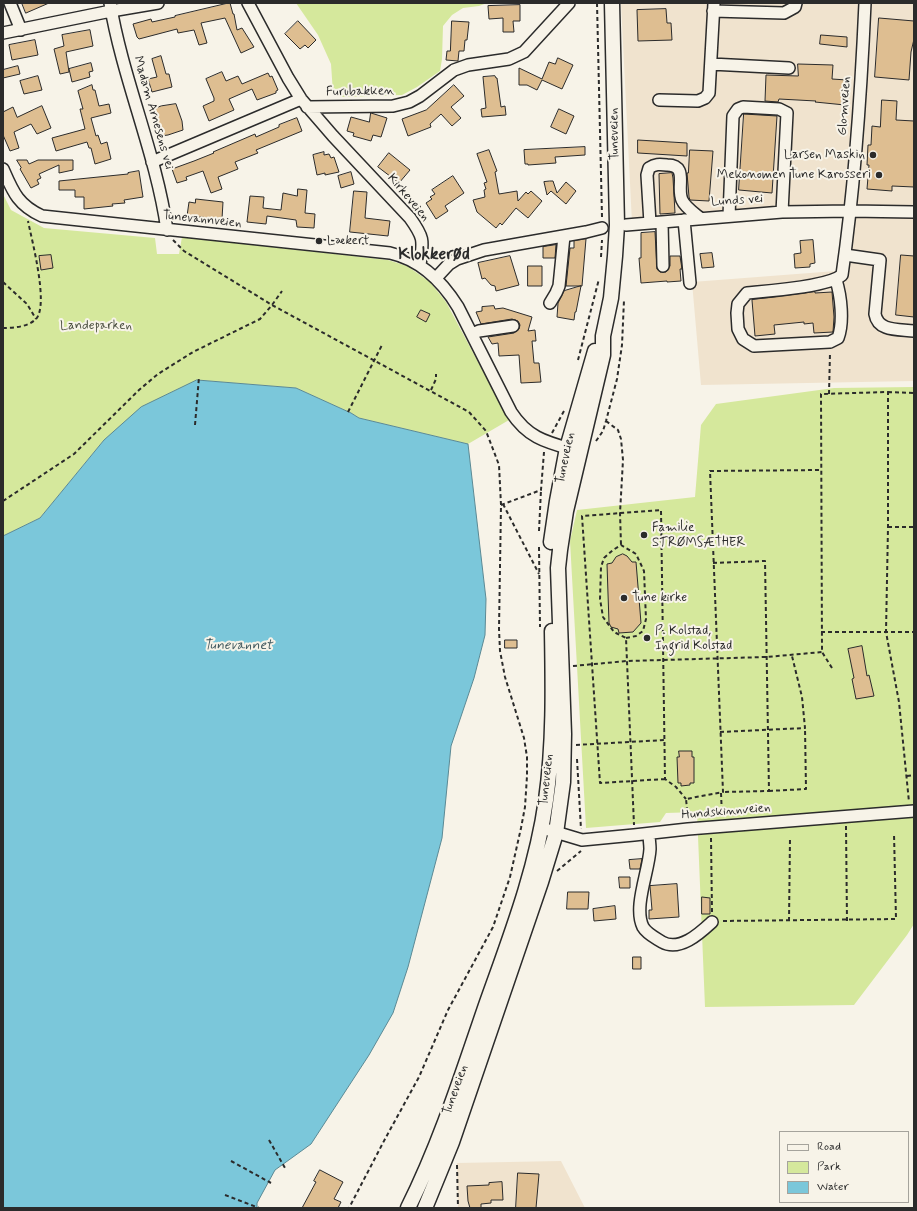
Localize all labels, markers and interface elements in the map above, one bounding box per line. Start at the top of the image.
street label: Madam Arnesens vei [129,54,177,172]
street label: Glomveien [835,76,855,136]
street label: Furubakken [326,84,394,100]
street label: Tuneveien [607,108,623,160]
place label: Larsen Maskin [784,147,865,163]
marker: Larsen Maskin [868,150,878,160]
place label: Mekonomen Tune Karosseri [717,167,871,183]
marker: Mekonomen Tune Karosseri [874,170,884,180]
street label: Kirkeveien [383,171,433,225]
street label: Lunds vei [710,191,764,211]
street label: Tunevannveien [162,208,242,232]
place label: Lækert [327,233,369,249]
marker: Lækert [314,236,324,246]
district label: Klokkerød [398,245,470,265]
park label: Landeparken [60,318,132,334]
street label: Tuneveien [553,431,579,485]
place label: Familie STRØMSÆTHER [652,520,745,551]
marker: Familie STRØMSÆTHER [639,530,649,540]
place label: Tune kirke [632,590,687,606]
marker: Tune kirke [619,593,629,603]
place label: P. Kolstad, Ingrid Kolstad [655,623,732,654]
marker: P. Kolstad, Ingrid Kolstad [642,633,652,643]
water label: Tunevannet [204,638,272,654]
street label: Tuneveien [537,753,557,807]
street label: Hundskinnveien [681,800,771,824]
street label: Tuneveien [440,1063,472,1117]
legend [779,1131,909,1203]
text: Road [817,1139,841,1155]
text: Park [817,1159,841,1175]
text: Water [817,1179,849,1195]

